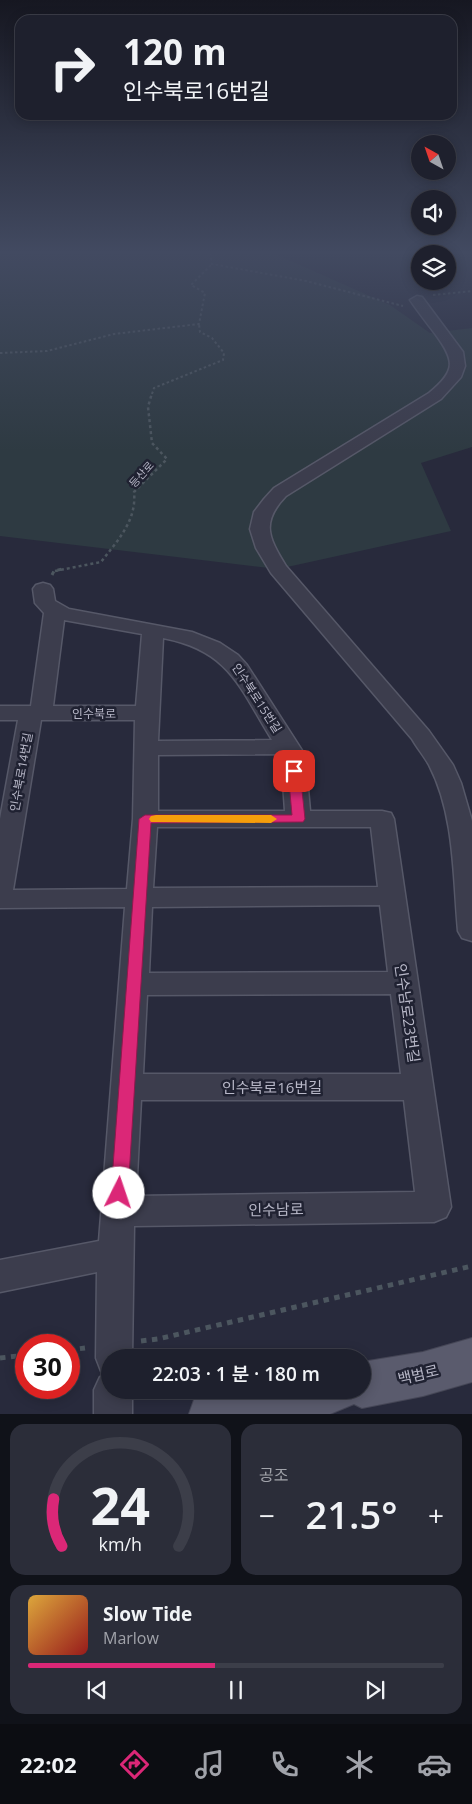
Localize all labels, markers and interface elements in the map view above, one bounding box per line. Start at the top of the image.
text: 120 m [123,28,227,75]
icon: right [40,35,105,100]
text: 인수북로16번길 [123,75,270,105]
north arrow [411,135,456,180]
map controls [411,135,456,290]
button: sound [411,190,456,235]
button: layers [411,245,456,290]
street label: 등산로 [125,458,157,490]
street label: 인수북로15번길 [228,660,286,736]
street label: 인수북로 [72,705,116,722]
street label: 인수북로14번길 [6,731,36,813]
pin [273,750,315,792]
icon: arrive [280,757,308,785]
street label: 인수남로23번길 [391,962,425,1064]
street label: 인수북로16번길 [222,1077,322,1097]
position arrow [92,1166,144,1218]
street label: 인수남로 [248,1199,304,1219]
speed limit sign: 30 [15,1334,80,1399]
street label: 백범로 [396,1360,440,1388]
text: 22:03 · 1 분 · 180 m [152,1361,320,1387]
text: 공조 [259,1464,288,1486]
text: 24 [91,1469,150,1540]
text: 21.5° [306,1488,397,1540]
text: − [259,1496,275,1534]
text: + [428,1496,444,1534]
text: km/h [99,1532,142,1556]
text: Slow Tide [103,1601,192,1627]
text: Marlow [103,1627,159,1649]
icon: previous [83,1676,111,1704]
icon: pause [222,1676,250,1704]
icon: next [361,1676,389,1704]
icon: directions [117,1747,152,1782]
icon: music [192,1747,227,1782]
icon: phone [267,1747,302,1782]
icon: climate [342,1747,377,1782]
icon: car [417,1747,452,1782]
text: 22:02 [20,1749,77,1779]

